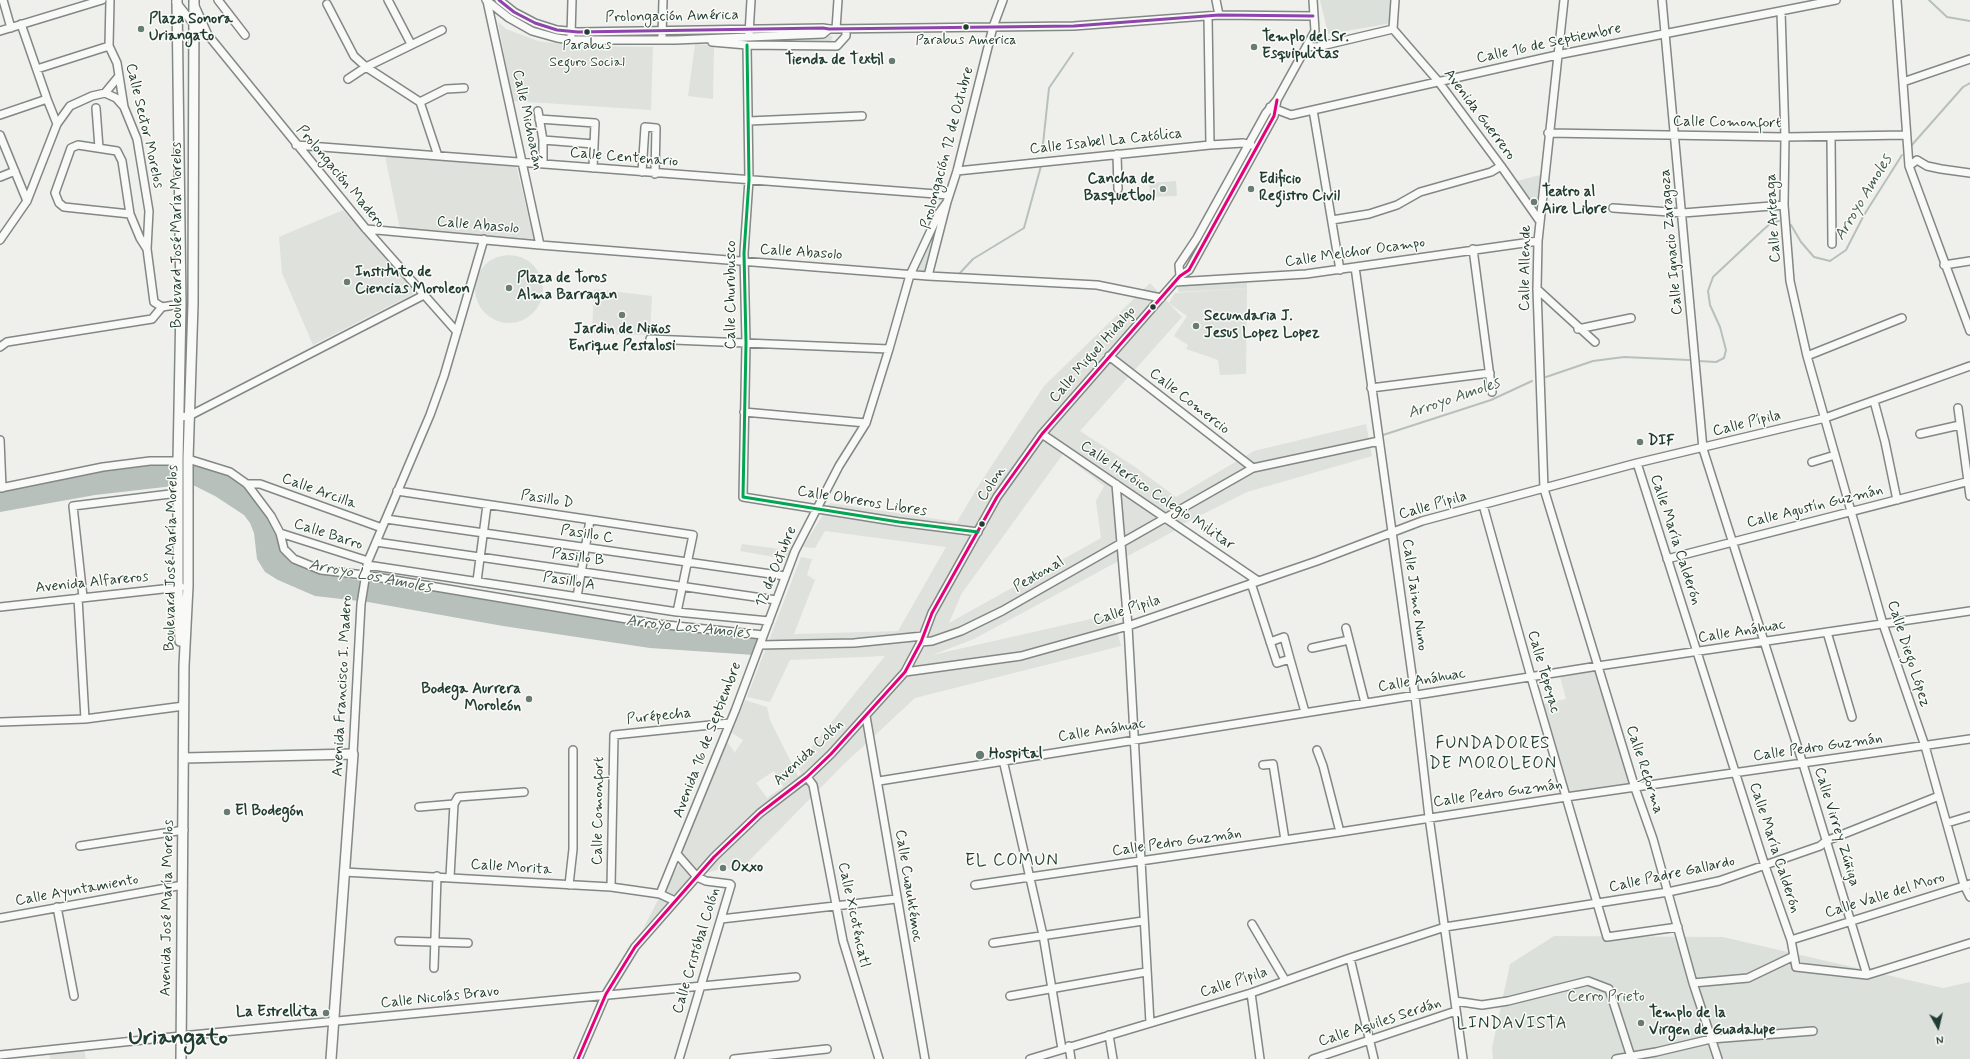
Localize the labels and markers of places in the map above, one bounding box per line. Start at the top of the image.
place label: Plaza Sonora Uriangato [149,11,233,46]
marker: Parabus America [961,22,971,32]
marker: Plaza Sonora Uriangato [136,24,146,34]
marker: Parabus Seguro Social [582,27,592,37]
place label: Templo del Sr. Esquipulitas [1262,29,1349,64]
place label: Parabus America [915,33,1017,49]
place label: Parabus Seguro Social [549,38,625,70]
marker: Templo del Sr. Esquipulitas [1249,42,1259,52]
place label: Tienda de Textil [785,52,884,70]
marker: Tienda de Textil [887,56,897,66]
place label: Cancha de Basquetbol [1084,171,1155,206]
place label: Edificio Registro Civil [1259,171,1340,206]
marker: Cancha de Basquetbol [1158,184,1168,194]
marker: Edificio Registro Civil [1246,184,1256,194]
place label: Teatro al Aire Libre [1542,184,1607,219]
marker: Teatro al Aire Libre [1529,197,1539,207]
place label: Instituto de Ciencias Moroleon [355,264,470,299]
place label: Plaza de Toros Alma Barragan [517,270,617,305]
marker: Instituto de Ciencias Moroleon [342,277,352,287]
marker: Plaza de Toros Alma Barragan [504,283,514,293]
unlabelled marker [1148,302,1158,312]
place label: Secundaria J. Jesus Lopez Lopez [1204,308,1319,343]
marker: Jardin de Niños Enrique Pestalosi [617,310,627,320]
place label: Jardin de Niños Enrique Pestalosi [568,321,676,356]
marker: Secundaria J. Jesus Lopez Lopez [1191,321,1201,331]
place label: DIF [1648,433,1675,451]
marker: DIF [1635,437,1645,447]
unlabelled marker [977,519,987,529]
place label: Bodega Aurrera Moroleón [421,681,521,716]
marker: Bodega Aurrera Moroleón [524,694,534,704]
place label: Hospital [989,746,1043,764]
marker: Hospital [974,749,986,761]
place label: El Bodegón [235,803,303,821]
marker: El Bodegón [222,807,232,817]
place label: Oxxo [731,859,763,877]
marker: Oxxo [718,863,728,873]
place label: La Estrellita [236,1004,318,1022]
place label: Templo de la Virgen de Guadalupe [1649,1005,1776,1040]
marker: La Estrellita [321,1008,331,1018]
marker: Templo de la Virgen de Guadalupe [1636,1018,1646,1028]

